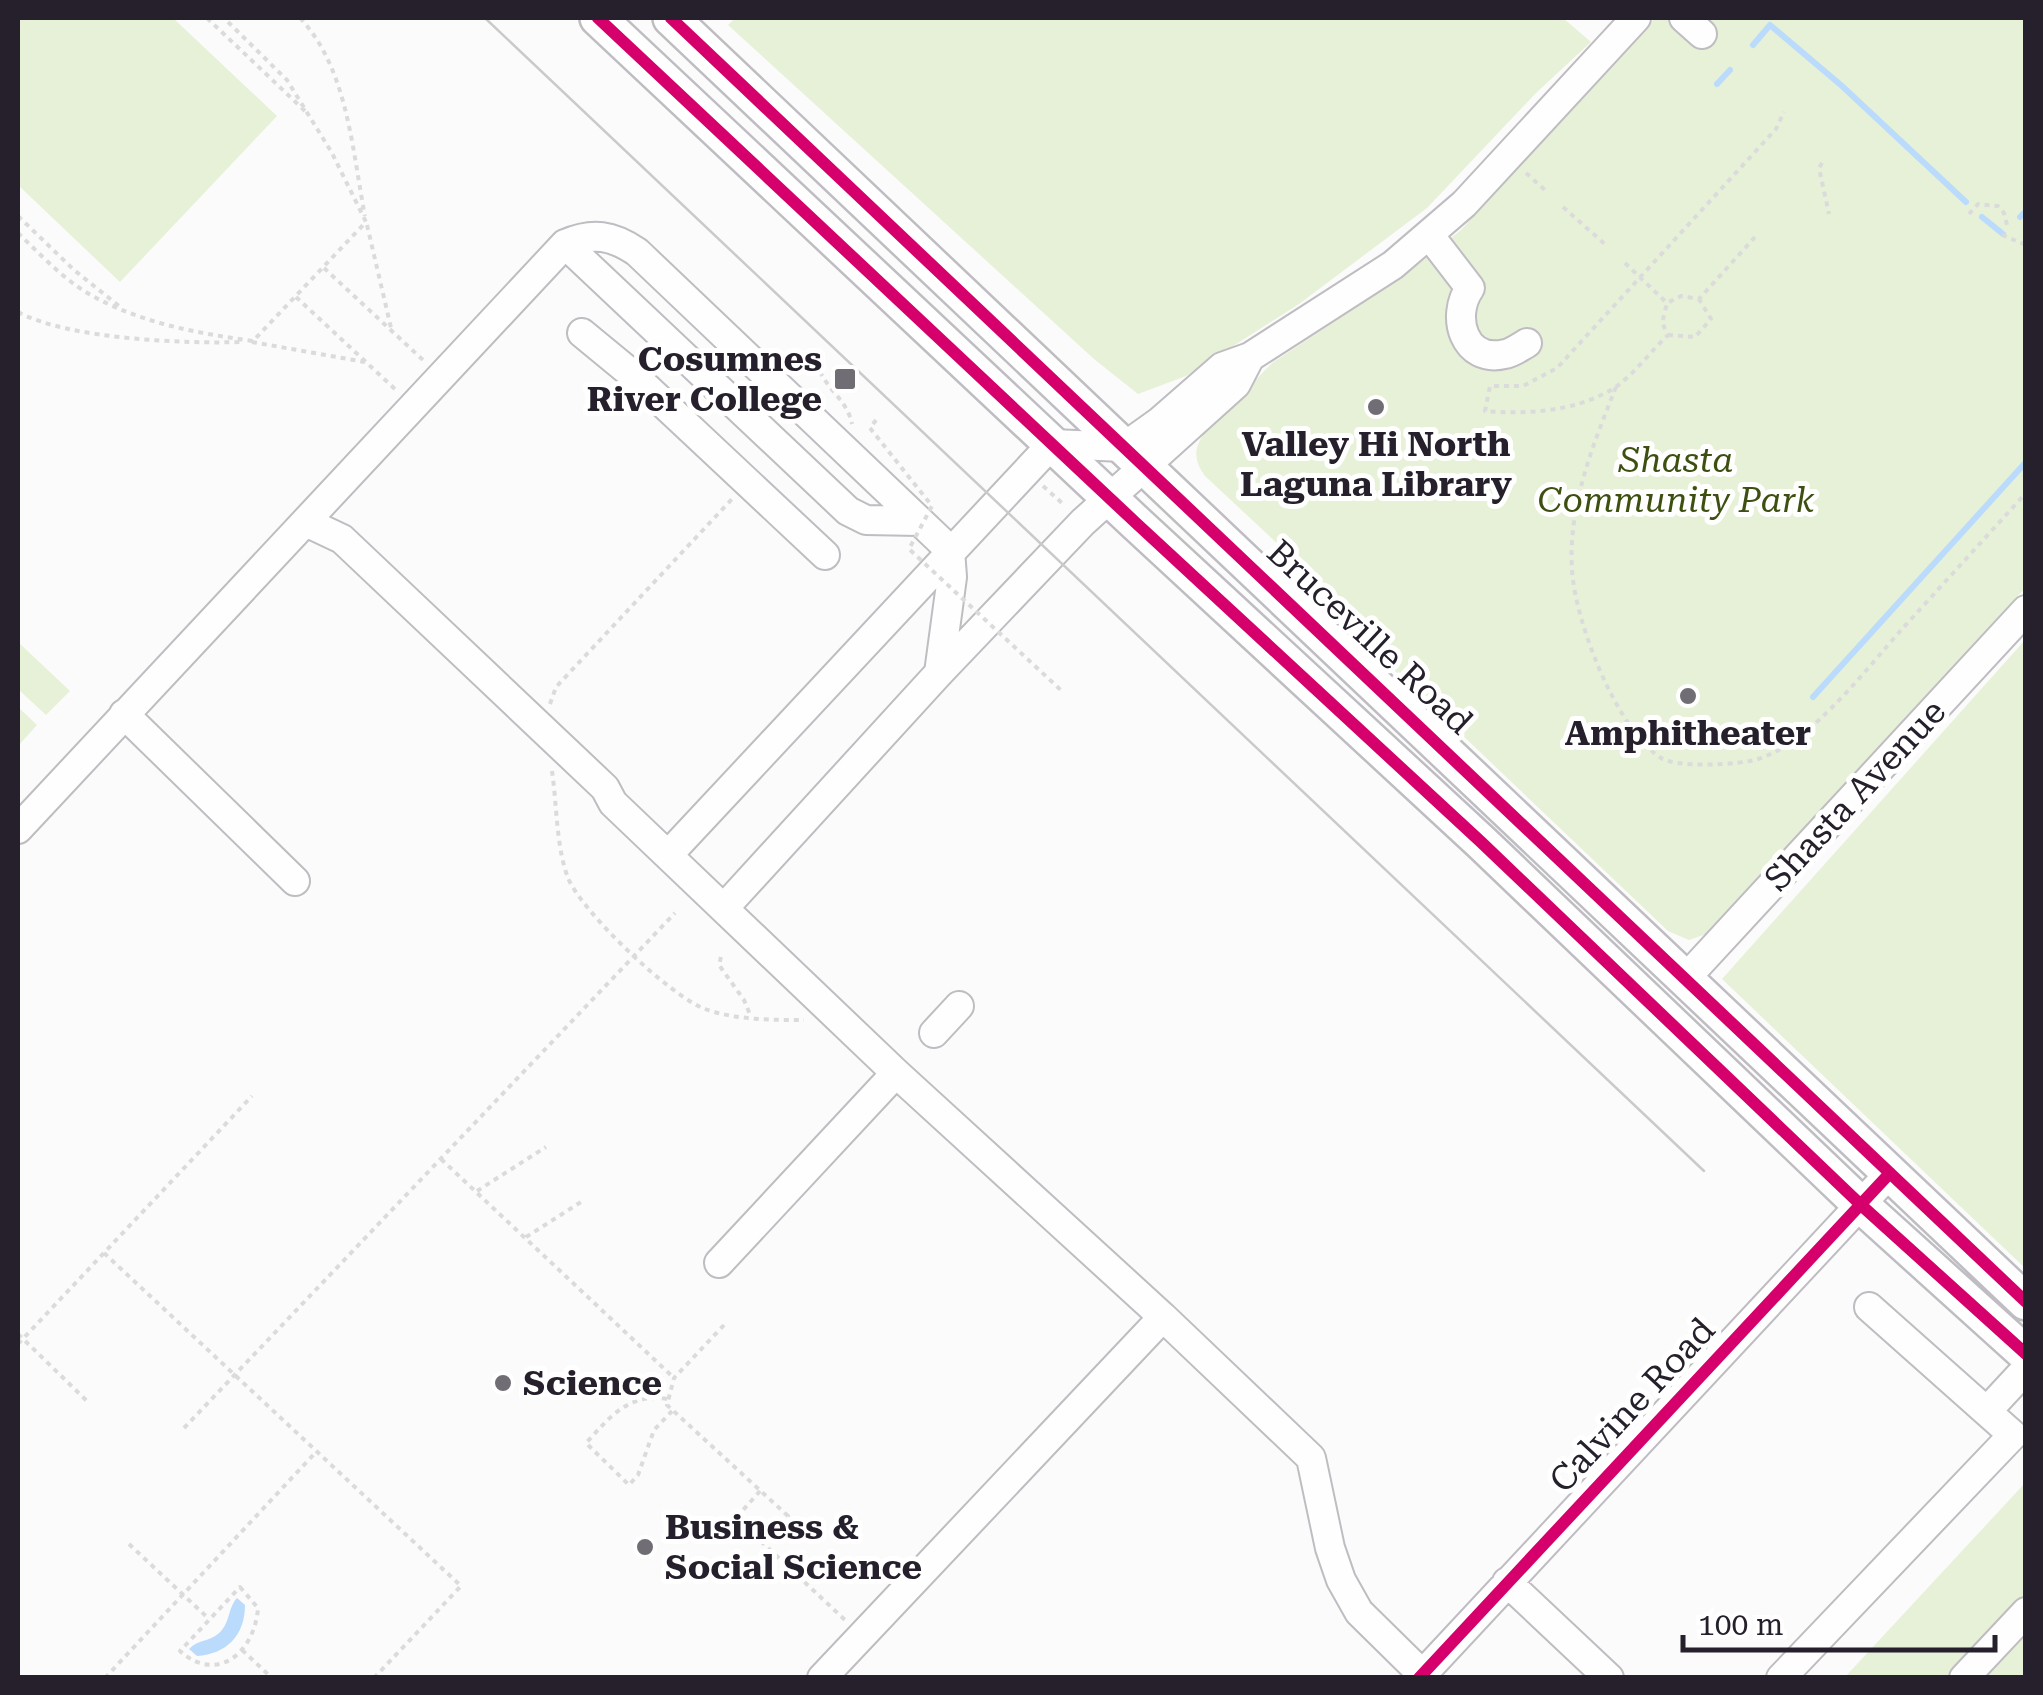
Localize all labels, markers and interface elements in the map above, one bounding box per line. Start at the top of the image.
place label: Cosumnes River College [587,339,822,420]
marker: Cosumnes River College [832,366,858,392]
marker: Valley Hi North Laguna Library [1365,396,1387,418]
place label: Valley Hi North Laguna Library [1240,424,1512,505]
park label: Shasta Community Park [1537,440,1815,521]
street label: Bruceville Road [1259,532,1481,743]
marker: Amphitheater [1677,685,1699,707]
street label: Shasta Avenue [1756,691,1954,899]
place label: Amphitheater [1565,713,1811,754]
street label: Calvine Road [1541,1310,1723,1501]
place label: Science [523,1363,662,1404]
marker: Science [492,1372,514,1394]
place label: Business & Social Science [665,1507,922,1588]
marker: Business & Social Science [634,1536,656,1558]
scale bar [1683,1590,1996,1652]
text: 100 m [1698,1607,1783,1642]

